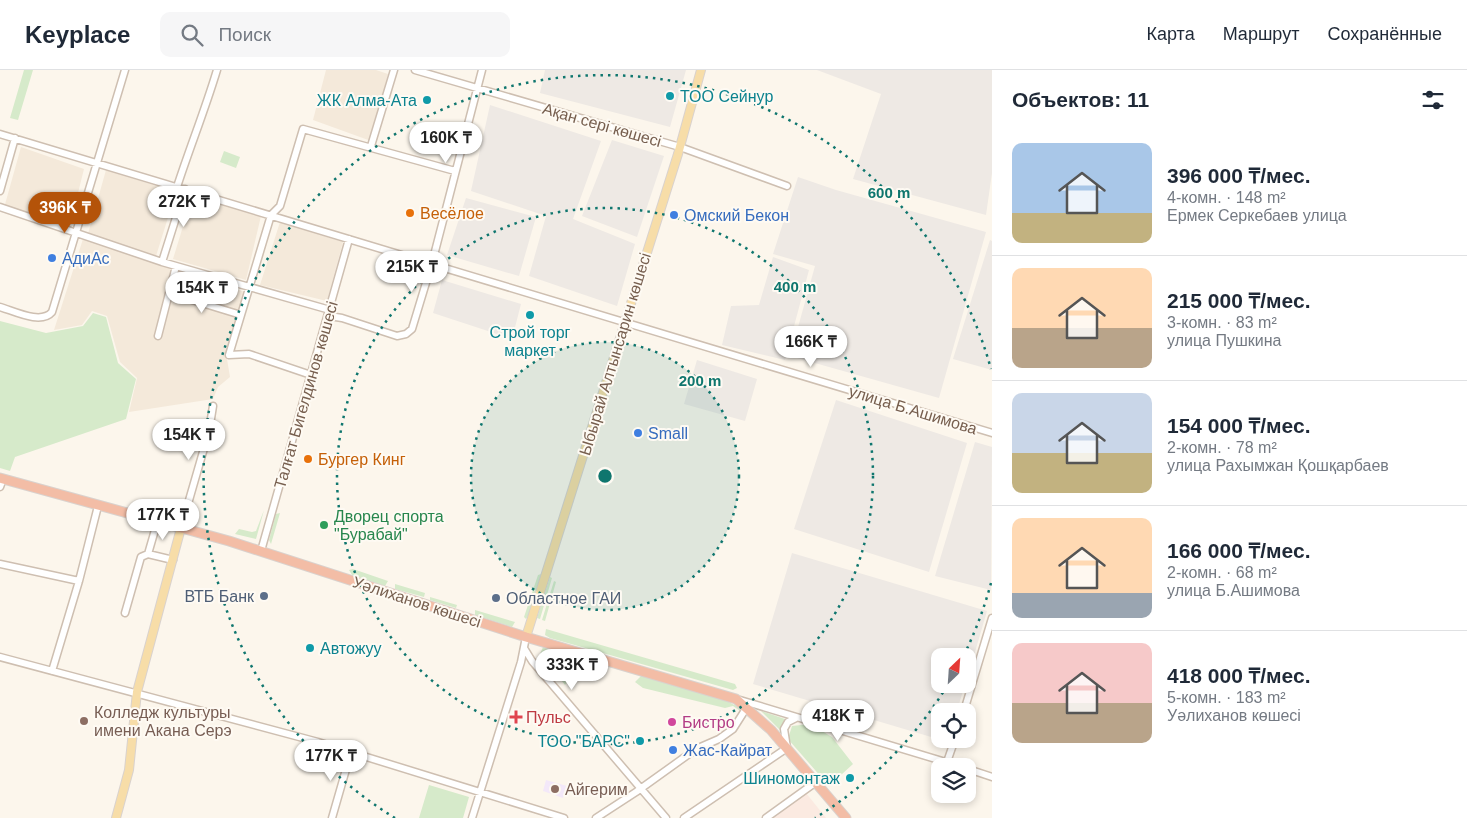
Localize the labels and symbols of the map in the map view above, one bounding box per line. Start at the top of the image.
place label: ТОО Сейнур [680,88,773,105]
marker: ТОО Сейнур [664,90,676,102]
place label: ЖК Алма-Ата [317,92,417,109]
marker: ЖК Алма-Ата [421,94,433,106]
street label: Ақан сері көшесі [541,100,663,150]
pin: 160K ₸ [405,122,487,164]
text: 600 m [868,184,910,201]
pin: 272K ₸ [143,186,225,228]
pin: 396K ₸ [24,191,106,234]
place label: Весёлое [420,205,484,222]
marker: Весёлое [404,207,416,219]
place label: Омский Бекон [684,207,789,224]
marker: Омский Бекон [668,209,680,221]
place label: АдиАс [62,250,110,267]
pin: 215K ₸ [371,250,453,293]
street label: Ыбырай Алтынсарин көшесі [576,251,654,457]
marker: АдиАс [46,252,58,264]
pin: 154K ₸ [161,272,243,314]
text: 400 m [774,278,816,295]
street label: Талғат Бигелдинов көшесі [271,299,341,491]
marker: Строй торг маркет [524,309,536,321]
place label: Строй торг маркет [490,324,571,359]
pin: 166K ₸ [770,326,852,368]
text: 200 m [679,372,721,389]
street label: улица Б.Ашимова [847,382,979,438]
pin: 154K ₸ [148,418,230,461]
place label: Small [648,425,688,442]
marker: Small [632,427,644,439]
place label: Бургер Кинг [318,451,406,468]
marker: Бургер Кинг [302,453,314,465]
centre of rings [596,467,614,485]
pin: 177K ₸ [122,498,204,541]
place label: Дворец спорта "Бурабай" [334,508,444,543]
marker: Дворец спорта "Бурабай" [318,519,330,531]
street label: Уәлиханов көшесі [351,573,483,631]
place label: ВТБ Банк [184,588,255,605]
marker: ВТБ Банк [258,590,270,602]
place label: Областное ГАИ [506,590,621,607]
marker: Областное ГАИ [490,592,502,604]
place label: Автожуу [320,640,382,657]
marker: Автожуу [304,642,316,654]
pin: 333K ₸ [531,648,613,691]
north arrow [931,648,976,692]
pin: 418K ₸ [797,700,879,742]
place label: Колледж культуры имени Акана Серэ [94,704,232,739]
place label: Пульс [526,709,571,726]
marker: Пульс [510,711,522,723]
place label: Бистро [682,714,735,731]
marker: Колледж культуры имени Акана Серэ [78,715,90,727]
marker: Бистро [666,716,678,728]
place label: ТОО "БАРС" [537,733,630,750]
marker: ТОО "БАРС" [634,735,646,747]
pin: 177K ₸ [290,740,372,782]
place label: Жас-Кайрат [683,742,773,759]
marker: Жас-Кайрат [667,744,679,756]
place label: Шиномонтаж [743,770,840,787]
marker: Шиномонтаж [844,772,856,784]
place label: Айгерим [565,781,628,798]
marker: Айгерим [549,783,561,795]

